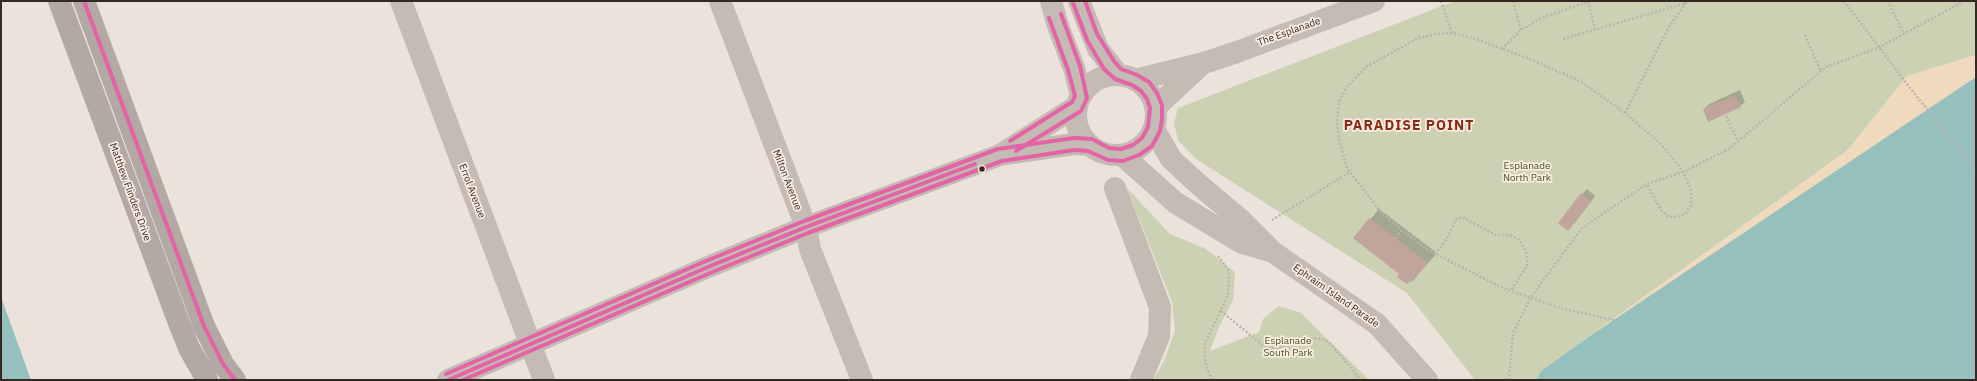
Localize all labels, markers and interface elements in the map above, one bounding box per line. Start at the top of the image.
street label: The Esplanade [1256,15,1322,49]
district label: PARADISE POINT [1344,118,1474,134]
street label: Matthew Flinders Drive [107,141,153,243]
street label: Milton Avenue [770,148,804,212]
park label: Esplanade North Park [1503,160,1551,184]
street label: Errol Avenue [456,162,488,220]
unlabelled marker [977,164,987,174]
street label: Ephraim Island Parade [1291,262,1381,330]
park label: Esplanade South Park [1264,335,1312,358]

